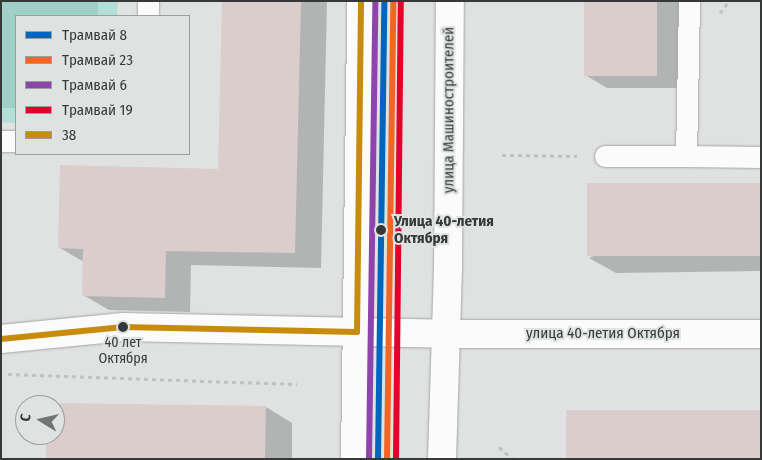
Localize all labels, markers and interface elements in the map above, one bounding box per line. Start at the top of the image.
legend [15,15,190,155]
text: Трамвай 8 [62,26,127,44]
street label: улица Машиностроителей [440,27,458,193]
text: Трамвай 23 [62,51,133,69]
text: Трамвай 6 [62,76,127,94]
text: Трамвай 19 [62,101,133,119]
text: 38 [62,126,76,144]
place label: Улица 40-летия Октября [394,212,494,247]
marker: Улица 40-летия Октября [372,221,390,239]
marker: 40 лет Октября [118,322,128,332]
street label: улица 40-летия Октября [526,325,680,343]
place label: 40 лет Октября [98,335,148,368]
north arrow [15,395,65,445]
text: С [17,413,35,423]

